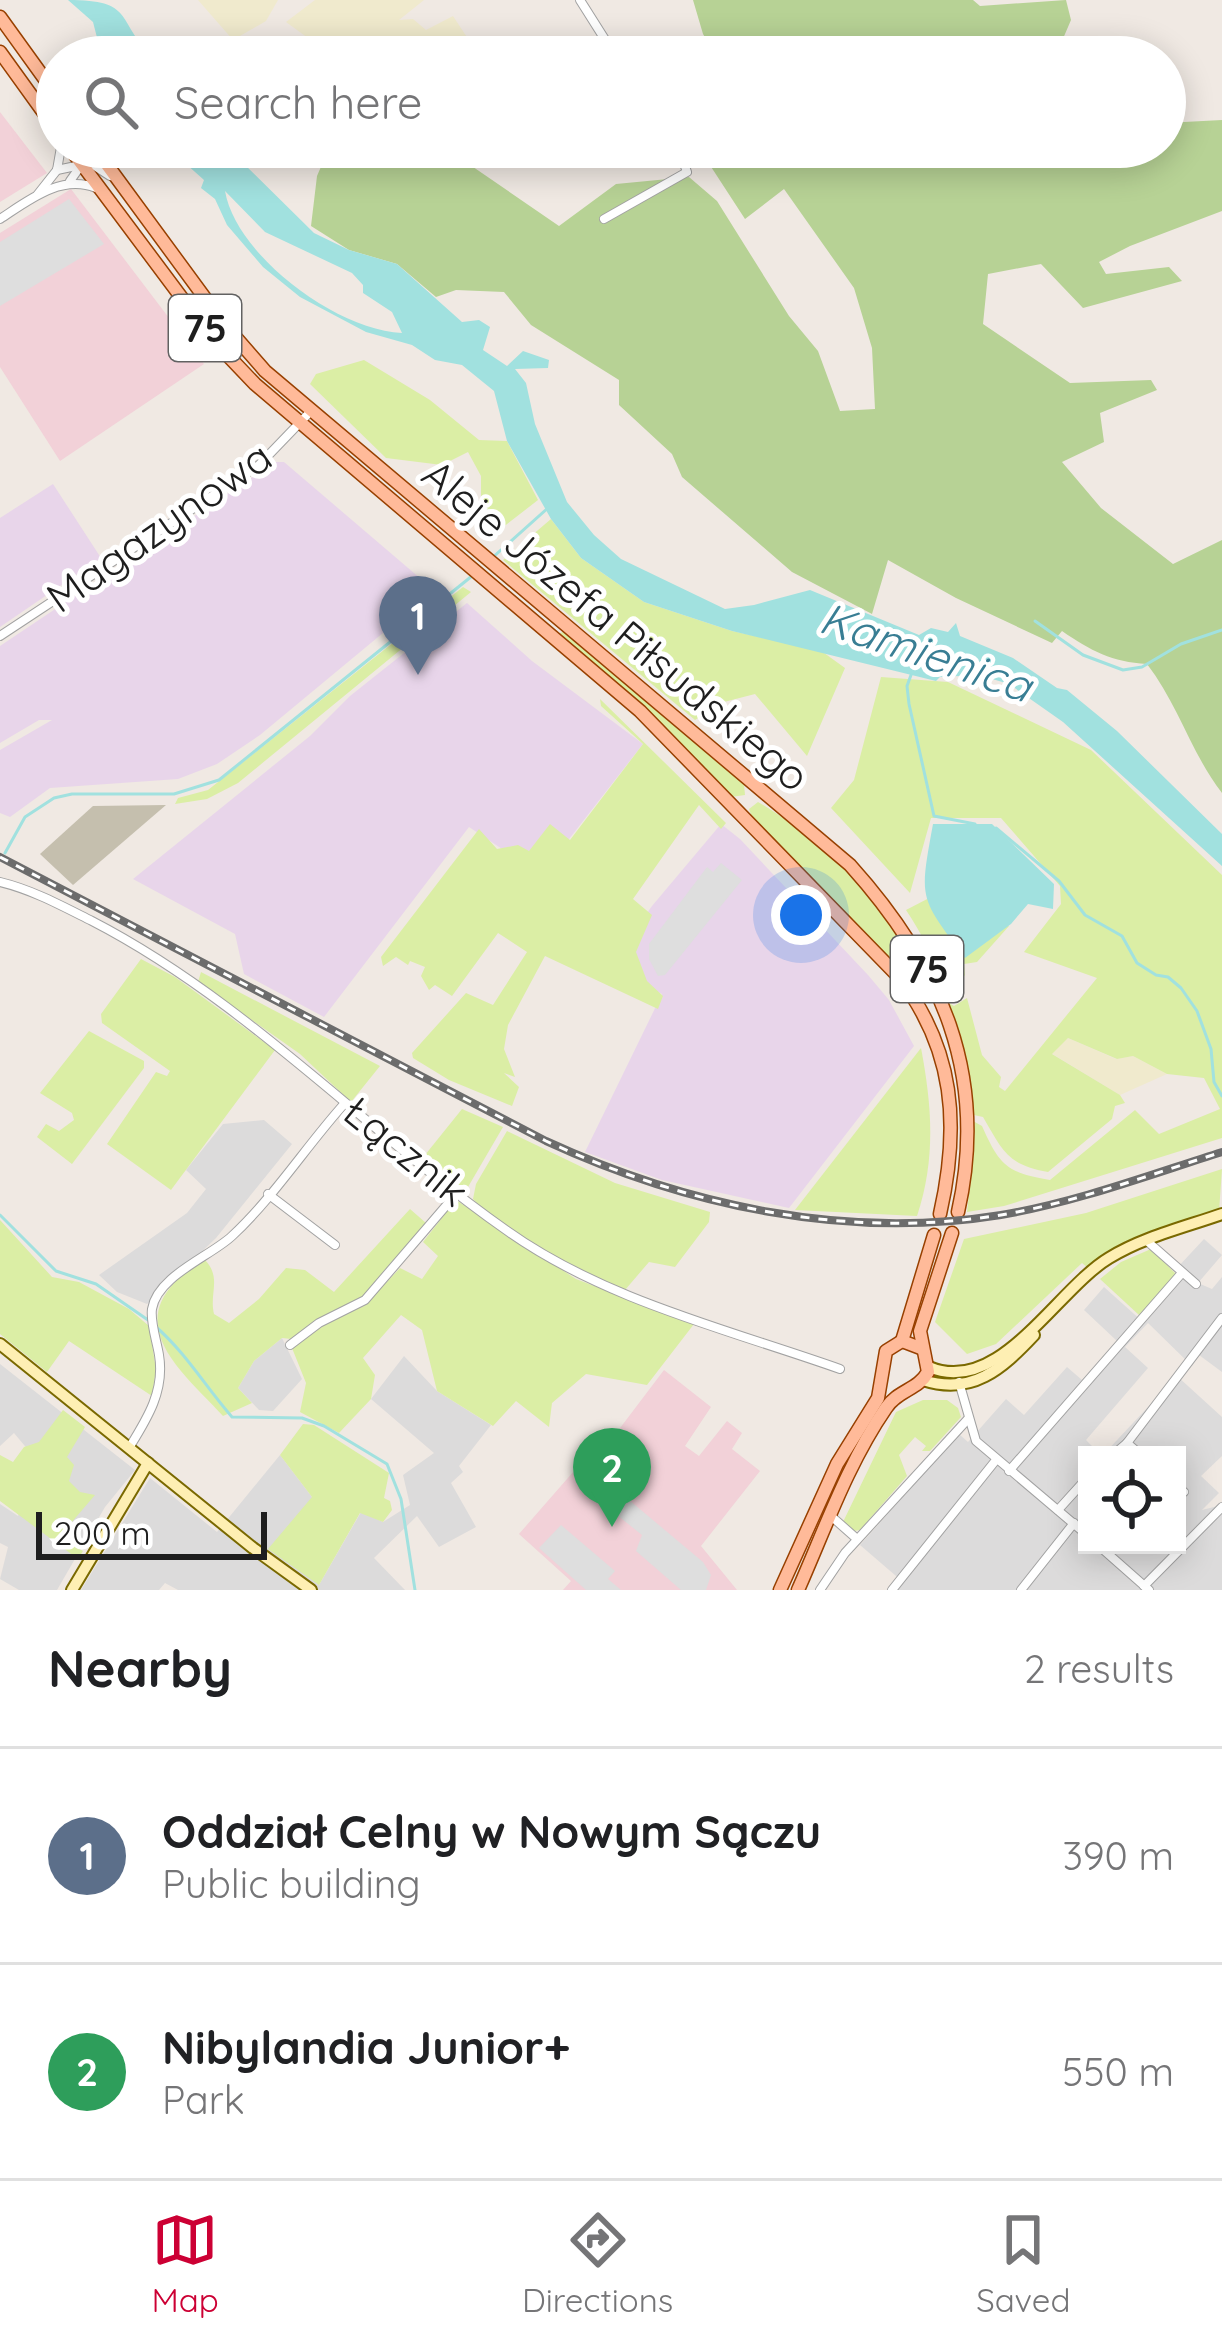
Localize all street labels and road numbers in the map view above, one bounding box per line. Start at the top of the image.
road number: 75 [169,295,241,361]
street label: Magazynowa [36,430,281,624]
street label: Aleje Józefa Piłsudskiego [412,447,821,802]
road number: 75 [891,936,963,1002]
street label: Łącznik [332,1084,480,1218]

